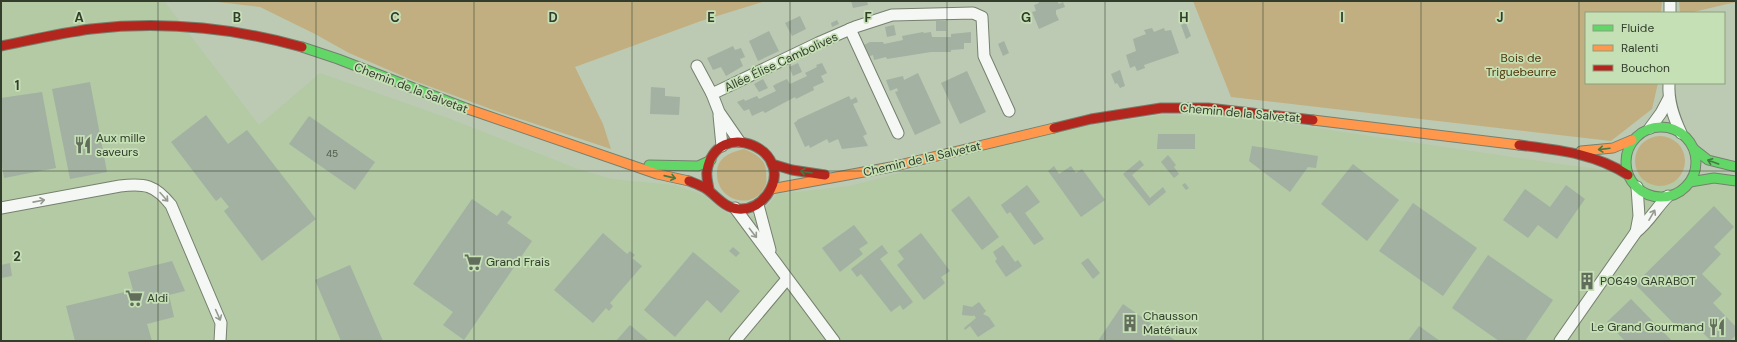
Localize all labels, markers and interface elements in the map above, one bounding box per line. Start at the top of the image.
text: A [74,9,84,26]
text: B [233,9,241,26]
text: C [390,9,400,26]
text: D [548,9,558,26]
text: E [707,9,715,26]
text: F [864,9,872,26]
text: G [1021,9,1031,26]
text: H [1179,9,1189,26]
text: I [1340,9,1344,26]
text: J [1496,9,1504,26]
legend [1585,12,1725,84]
text: Fluide [1621,20,1654,36]
street label: Allée Élise Cambolives [722,29,840,95]
text: Ralenti [1621,40,1659,56]
park label: Bois de Triguebeurre [1486,50,1556,80]
street label: Chemin de la Salvetat [352,59,470,117]
text: Bouchon [1621,60,1670,76]
text: 1 [15,77,19,94]
street label: Chemin de la Salvetat [1179,100,1301,126]
place label: Aux mille saveurs [96,130,146,160]
restaurant icon: Aux mille saveurs [73,135,93,155]
street label: Chemin de la Salvetat [862,138,983,180]
one-way arrow [1598,145,1611,153]
house number: 45 [326,147,338,160]
one-way arrow [1708,157,1720,165]
one-way arrow [799,168,812,176]
one-way arrow [663,173,676,181]
one-way arrow [159,192,168,202]
one-way arrow [32,196,45,204]
one-way arrow [1649,209,1657,221]
one-way arrow [749,227,757,238]
text: 2 [13,248,21,265]
supermarket icon: Grand Frais [463,252,483,272]
place label: Grand Frais [486,254,550,270]
building icon: P0649 GARABOT [1577,271,1597,291]
place label: P0649 GARABOT [1600,273,1696,289]
supermarket icon: Aldi [124,288,144,308]
place label: Aldi [147,290,168,306]
one-way arrow [215,308,222,320]
place label: Chausson Matériaux [1143,308,1198,338]
building icon: Chausson Matériaux [1120,313,1140,333]
restaurant icon: Le Grand Gourmand [1707,317,1727,337]
place label: Le Grand Gourmand [1591,319,1704,335]

